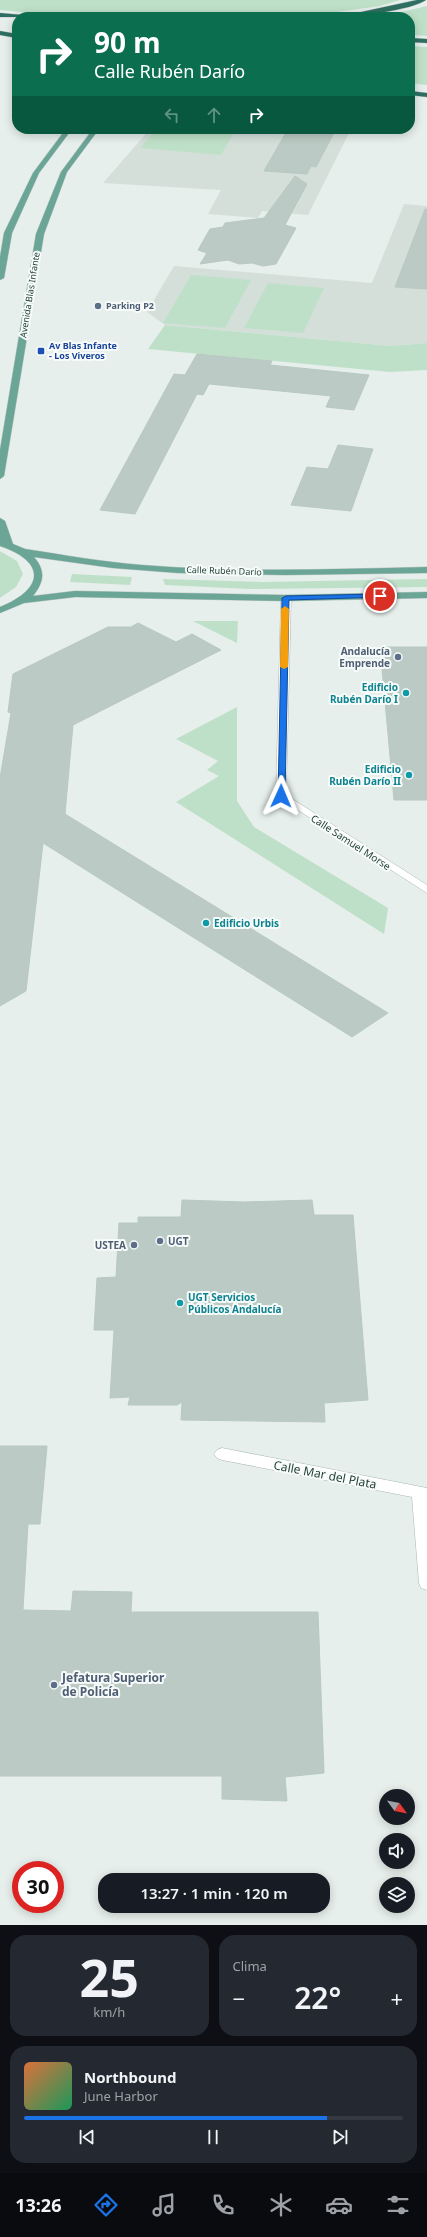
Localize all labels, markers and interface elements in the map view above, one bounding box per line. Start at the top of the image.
text: 90 m [94,23,161,61]
icon: right [28,28,80,80]
text: Calle Rubén Darío [94,59,245,83]
icon: left [161,104,183,126]
icon: ahead [203,104,225,126]
icon: right [245,104,267,126]
street label: Avenida Blas Infante [16,251,43,339]
place label: Parking P2 [106,299,154,312]
marker: Parking P2 [93,301,103,311]
place label: Av Blas Infante - Los Viveros [49,339,117,362]
marker: Av Blas Infante - Los Viveros [36,346,46,356]
street label: Calle Rubén Darío [186,563,262,578]
pin [363,579,397,613]
icon: arrive [369,585,391,607]
place label: Andalucía Emprende [339,644,390,670]
marker: Andalucía Emprende [393,652,403,662]
place label: Edificio Rubén Darío I [330,680,398,706]
marker: Edificio Rubén Darío I [401,688,411,698]
place label: Edificio Rubén Darío II [329,762,401,788]
marker: Edificio Rubén Darío II [404,770,414,780]
position arrow [260,775,302,817]
street label: Calle Samuel Morse [308,811,394,873]
place label: Edificio Urbis [214,916,279,930]
marker: Edificio Urbis [201,918,211,928]
place label: UGT [168,1234,189,1248]
marker: UGT [155,1236,165,1246]
place label: USTEA [95,1238,126,1252]
marker: USTEA [129,1240,139,1250]
place label: UGT Servicios Públicos Andalucía [188,1290,281,1316]
marker: UGT Servicios Públicos Andalucía [175,1298,185,1308]
street label: Calle Mar del Plata [272,1456,378,1493]
place label: Jefatura Superior de Policía [61,1669,165,1700]
marker: Jefatura Superior de Policía [49,1680,59,1690]
north arrow [379,1789,415,1825]
map controls [379,1789,415,1913]
button: sound [379,1833,415,1869]
speed limit sign: 30 [12,1861,64,1913]
button: layers [379,1877,415,1913]
text: 13:27 · 1 min · 120 m [140,1883,288,1903]
text: 25 [80,1941,139,2012]
text: Clima [233,1957,267,1975]
text: 22° [294,1977,341,2018]
text: − [233,1983,245,2013]
text: + [390,1983,403,2013]
text: km/h [93,2003,125,2021]
text: Northbound [84,2067,176,2087]
text: June Harbor [84,2087,158,2105]
icon: previous [76,2126,98,2148]
icon: pause [202,2126,224,2148]
icon: next [329,2126,351,2148]
icon: directions [92,2191,120,2219]
icon: music [150,2191,178,2219]
icon: phone [209,2191,237,2219]
icon: climate [267,2191,295,2219]
icon: car [325,2191,353,2219]
icon: filters [384,2191,412,2219]
text: 13:26 [15,2193,61,2217]

